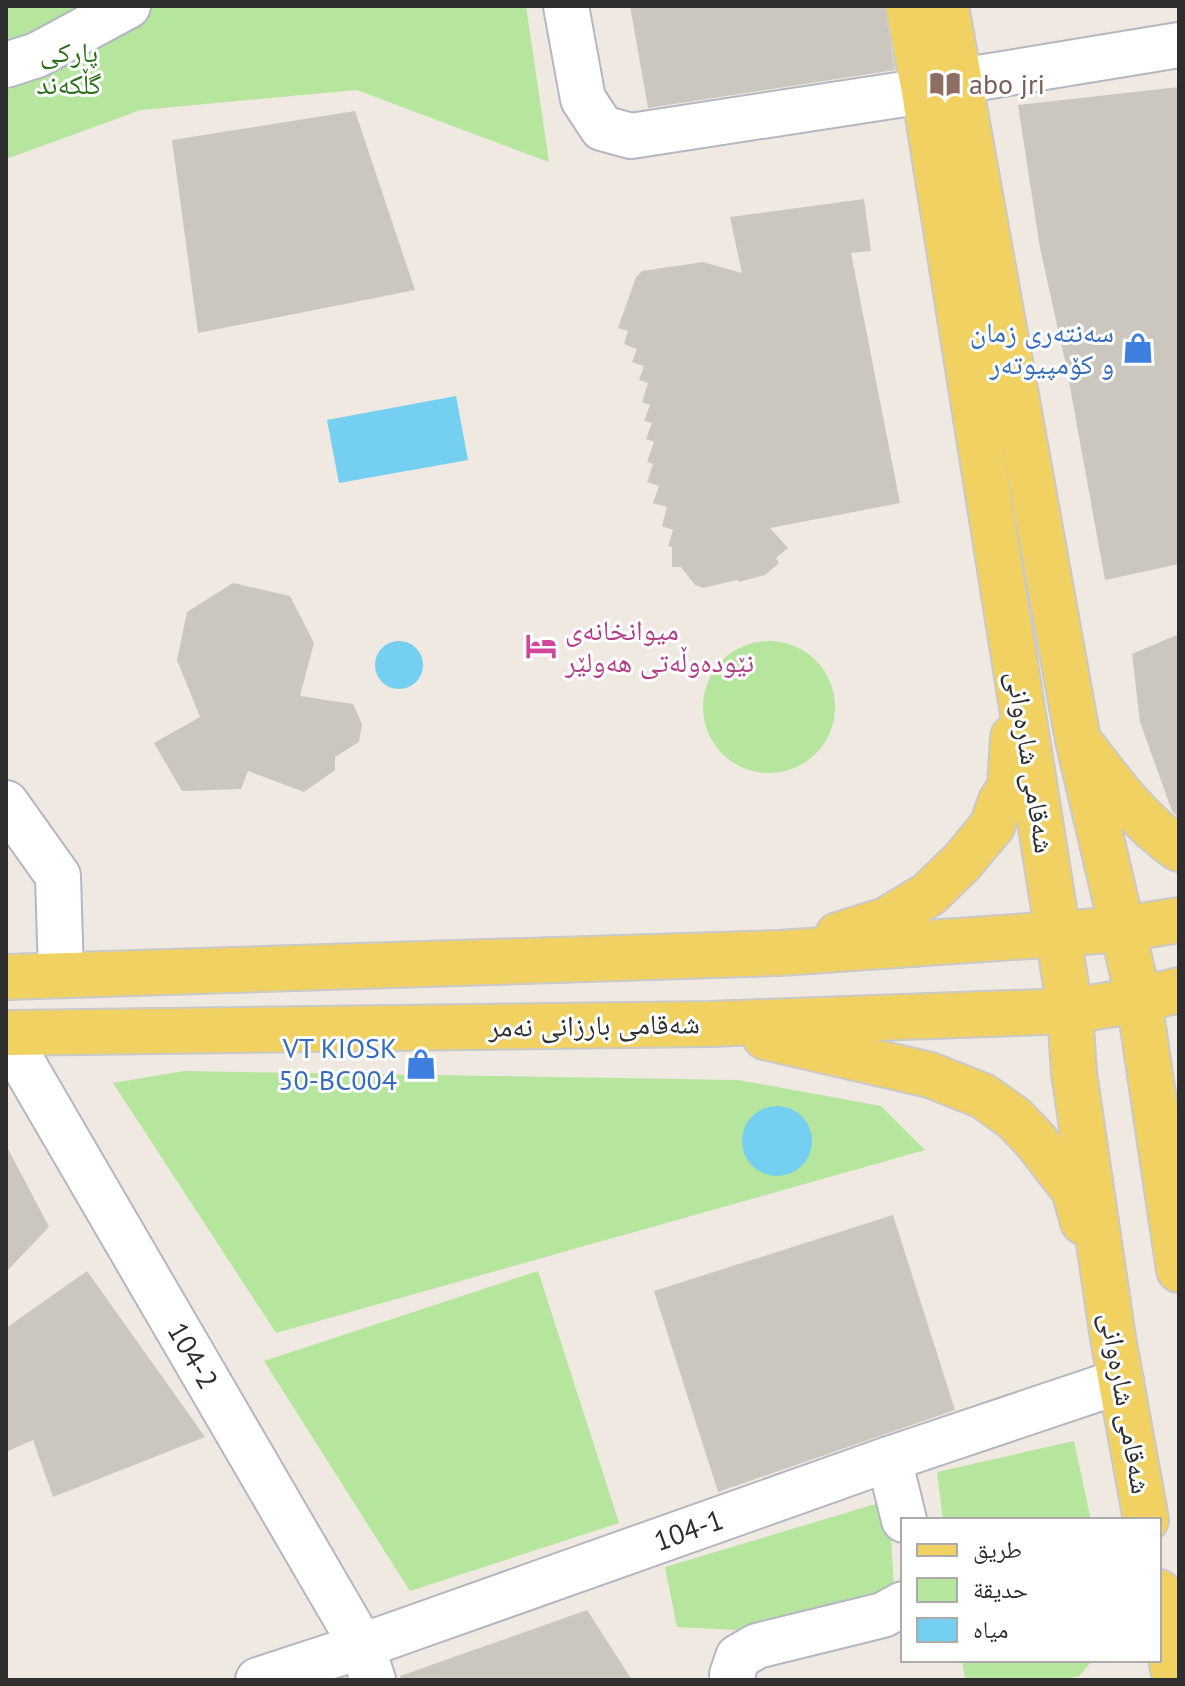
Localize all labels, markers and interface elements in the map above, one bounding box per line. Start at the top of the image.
park label: پارکی گڵکەند [37,33,102,102]
place label: abo jri [969,65,1045,102]
library icon: abo jri [928,67,962,101]
place label: سەنتەری زمان و کۆمپیوتەر [970,313,1114,382]
shop icon: سەنتەری زمان و کۆمپیوتەر [1121,331,1155,365]
place label: میوانخانەی نێودەوڵەتی هەولێر [564,611,754,680]
hotel icon: میوانخانەی نێودەوڵەتی هەولێر [524,629,558,663]
street label: شەقامی شارەوانی [999,668,1064,856]
street label: شەقامی بارزانی نەمر [487,1004,700,1045]
place label: VT KIOSK 50-BC004 [278,1029,397,1098]
shop icon: VT KIOSK 50-BC004 [404,1047,438,1081]
street label: شەقامی شارەوانی [1092,1309,1161,1497]
street label: 104-2 [160,1315,227,1395]
street label: 104-1 [649,1500,728,1559]
legend [901,1518,1161,1662]
text: طريق [973,1534,1022,1565]
text: حديقة [973,1574,1028,1605]
text: مياه [973,1614,1008,1645]

